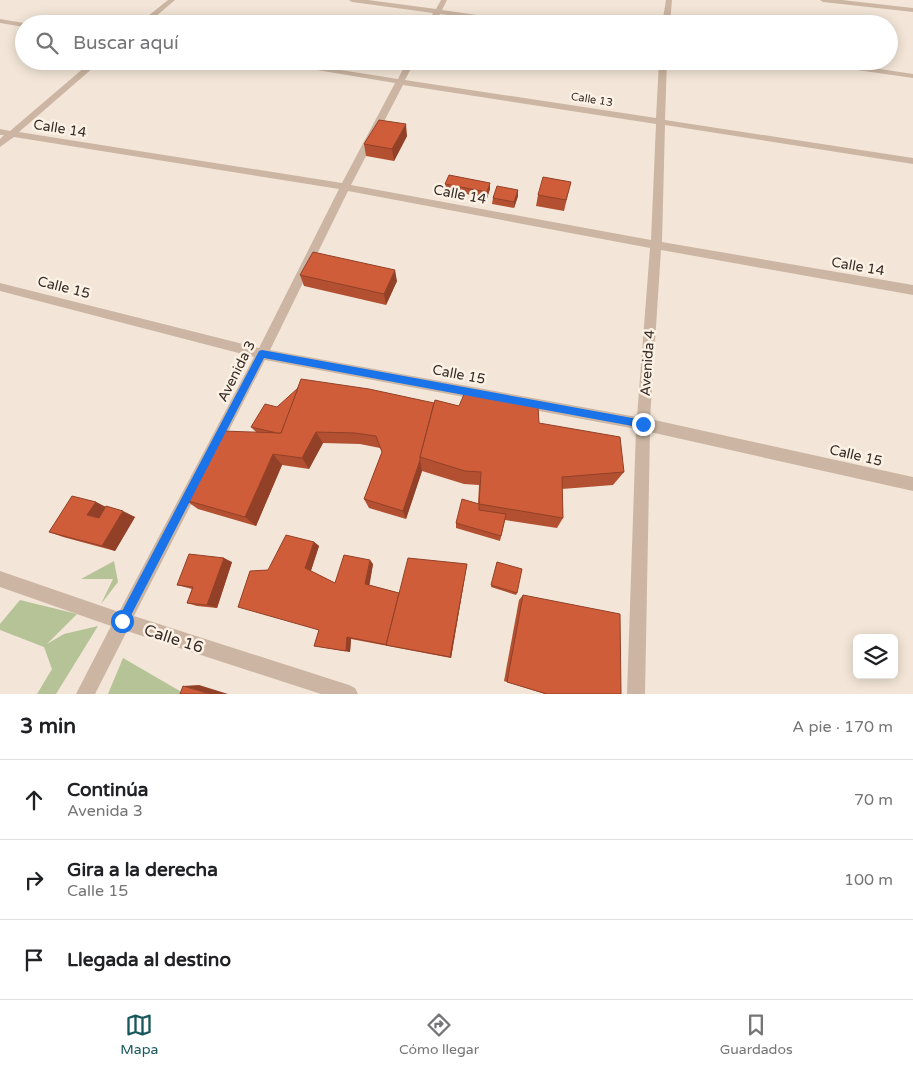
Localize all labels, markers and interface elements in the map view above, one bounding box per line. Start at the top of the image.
search box [15,15,898,70]
icon: search [33,29,61,57]
text: Buscar aquí [73,32,179,54]
street label: Calle 13 [570,90,614,109]
street label: Calle 14 [32,116,88,141]
street label: Calle 14 [432,181,488,208]
street label: Calle 14 [830,253,886,280]
street label: Calle 15 [36,273,92,302]
street label: Avenida 4 [637,329,658,397]
street label: Avenida 3 [214,338,259,405]
street label: Calle 15 [431,361,487,388]
route end [632,413,655,436]
street label: Calle 15 [828,441,884,470]
route start [111,610,134,633]
street label: Calle 16 [141,620,206,658]
map controls [853,634,898,679]
button: layers [853,634,898,679]
text: 3 min [20,714,76,739]
text: A pie · 170 m [792,717,893,737]
text: Continúa [67,779,149,801]
icon: ahead [20,786,48,814]
text: 70 m [854,790,893,810]
text: Avenida 3 [67,801,143,821]
text: Gira a la derecha [67,859,218,881]
icon: right [20,866,48,894]
text: 100 m [844,870,893,890]
text: Calle 15 [67,881,128,901]
icon: arrive [20,946,48,974]
text: Llegada al destino [67,949,231,971]
tab: Mapa [120,1011,158,1058]
tab: Cómo llegar [399,1011,479,1058]
tab: Guardados [720,1011,793,1058]

